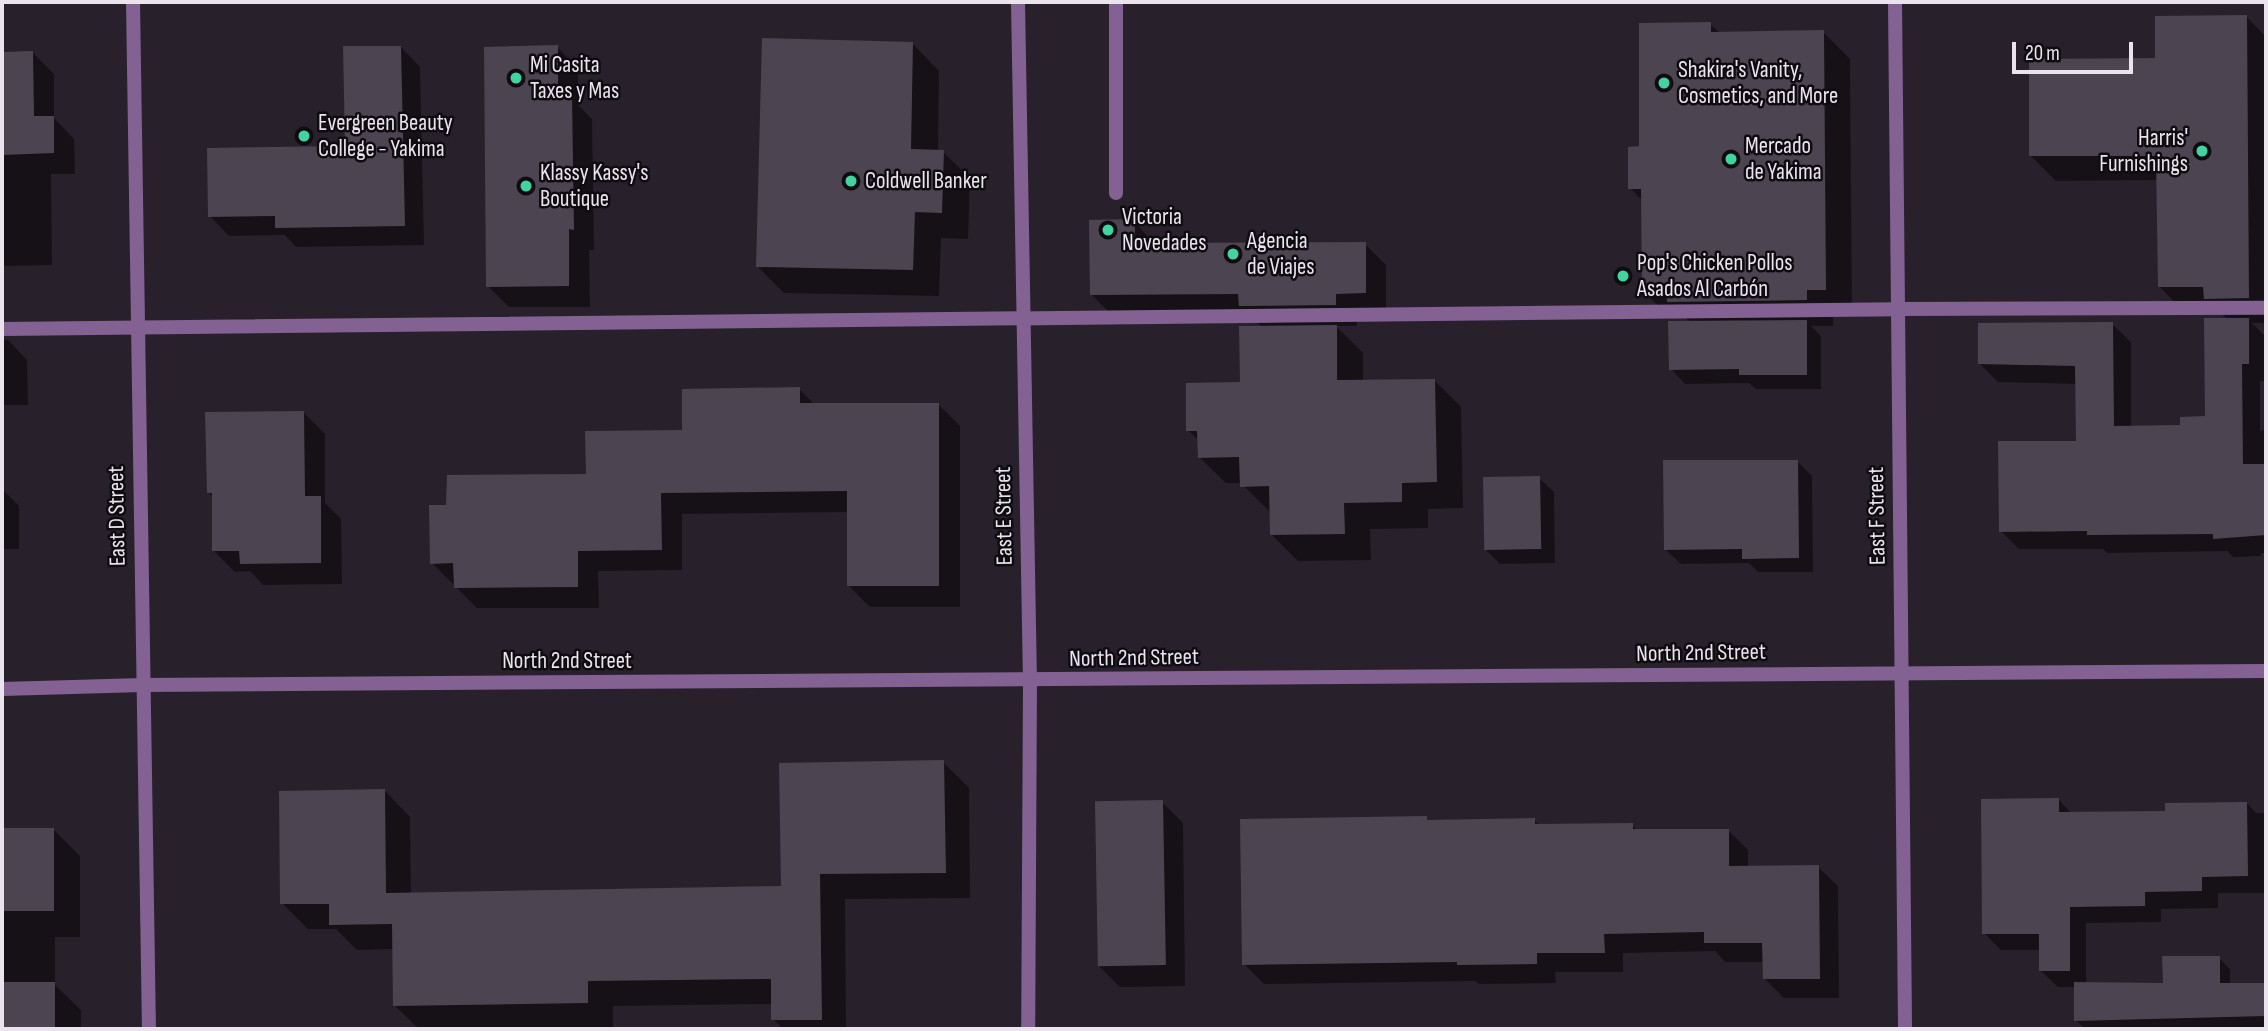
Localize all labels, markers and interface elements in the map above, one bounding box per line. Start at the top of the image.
scale bar [2016,28,2137,72]
text: 20 m [2025,41,2060,66]
place label: Mi Casita Taxes y Mas [530,51,619,105]
place label: Shakira's Vanity, Cosmetics, and More [1678,56,1838,110]
marker: Mi Casita Taxes y Mas [508,70,524,86]
marker: Shakira's Vanity, Cosmetics, and More [1656,75,1672,91]
place label: Evergreen Beauty College - Yakima [318,109,453,163]
place label: Harris' Furnishings [2099,124,2188,178]
marker: Evergreen Beauty College - Yakima [296,128,312,144]
place label: Mercado de Yakima [1745,132,1822,186]
marker: Harris' Furnishings [2194,143,2210,159]
marker: Mercado de Yakima [1723,151,1739,167]
place label: Klassy Kassy's Boutique [540,159,648,213]
place label: Coldwell Banker [865,167,987,195]
marker: Coldwell Banker [843,173,859,189]
marker: Klassy Kassy's Boutique [518,178,534,194]
place label: Victoria Novedades [1122,203,1207,257]
marker: Victoria Novedades [1100,222,1116,238]
place label: Agencia de Viajes [1247,227,1315,281]
marker: Agencia de Viajes [1225,246,1241,262]
place label: Pop's Chicken Pollos Asados Al Carbón [1637,249,1793,303]
marker: Pop's Chicken Pollos Asados Al Carbón [1615,268,1631,284]
street label: East D Street [102,466,132,566]
street label: East E Street [989,466,1019,566]
street label: East F Street [1862,467,1892,565]
street label: North 2nd Street [1636,638,1766,668]
street label: North 2nd Street [1069,643,1199,673]
street label: North 2nd Street [502,647,632,675]

